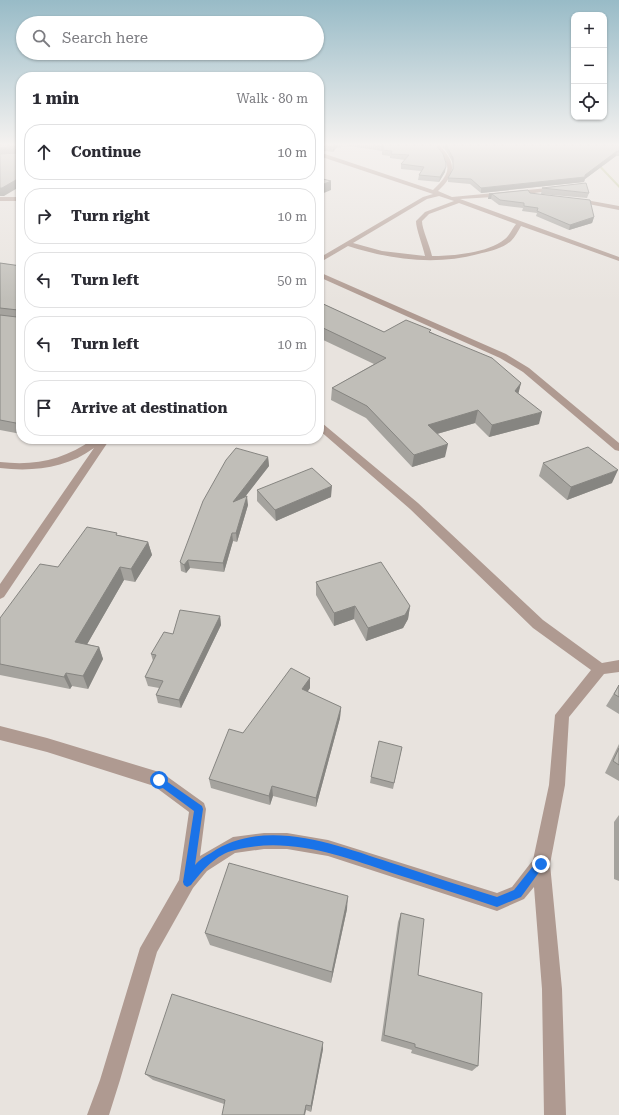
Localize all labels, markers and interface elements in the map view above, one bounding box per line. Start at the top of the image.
map controls [571,12,607,120]
button: + [571,12,607,48]
search box [16,16,324,60]
icon: search [30,27,52,49]
text: Search here [62,29,148,47]
button: − [571,48,607,84]
button: locate [571,84,607,120]
text: 1 min [32,88,79,108]
text: Walk · 80 m [236,91,308,106]
icon: ahead [33,141,55,163]
text: Continue [71,143,141,161]
text: 10 m [277,145,307,160]
icon: right [33,205,55,227]
text: Turn right [71,207,150,225]
text: 10 m [277,209,307,224]
icon: left [33,269,55,291]
text: Turn left [71,271,139,289]
text: 50 m [277,273,307,288]
icon: left [33,333,55,355]
text: Turn left [71,335,139,353]
text: 10 m [277,337,307,352]
icon: arrive [33,397,55,419]
text: Arrive at destination [71,399,227,417]
route start [150,771,168,789]
route end [532,855,550,873]

